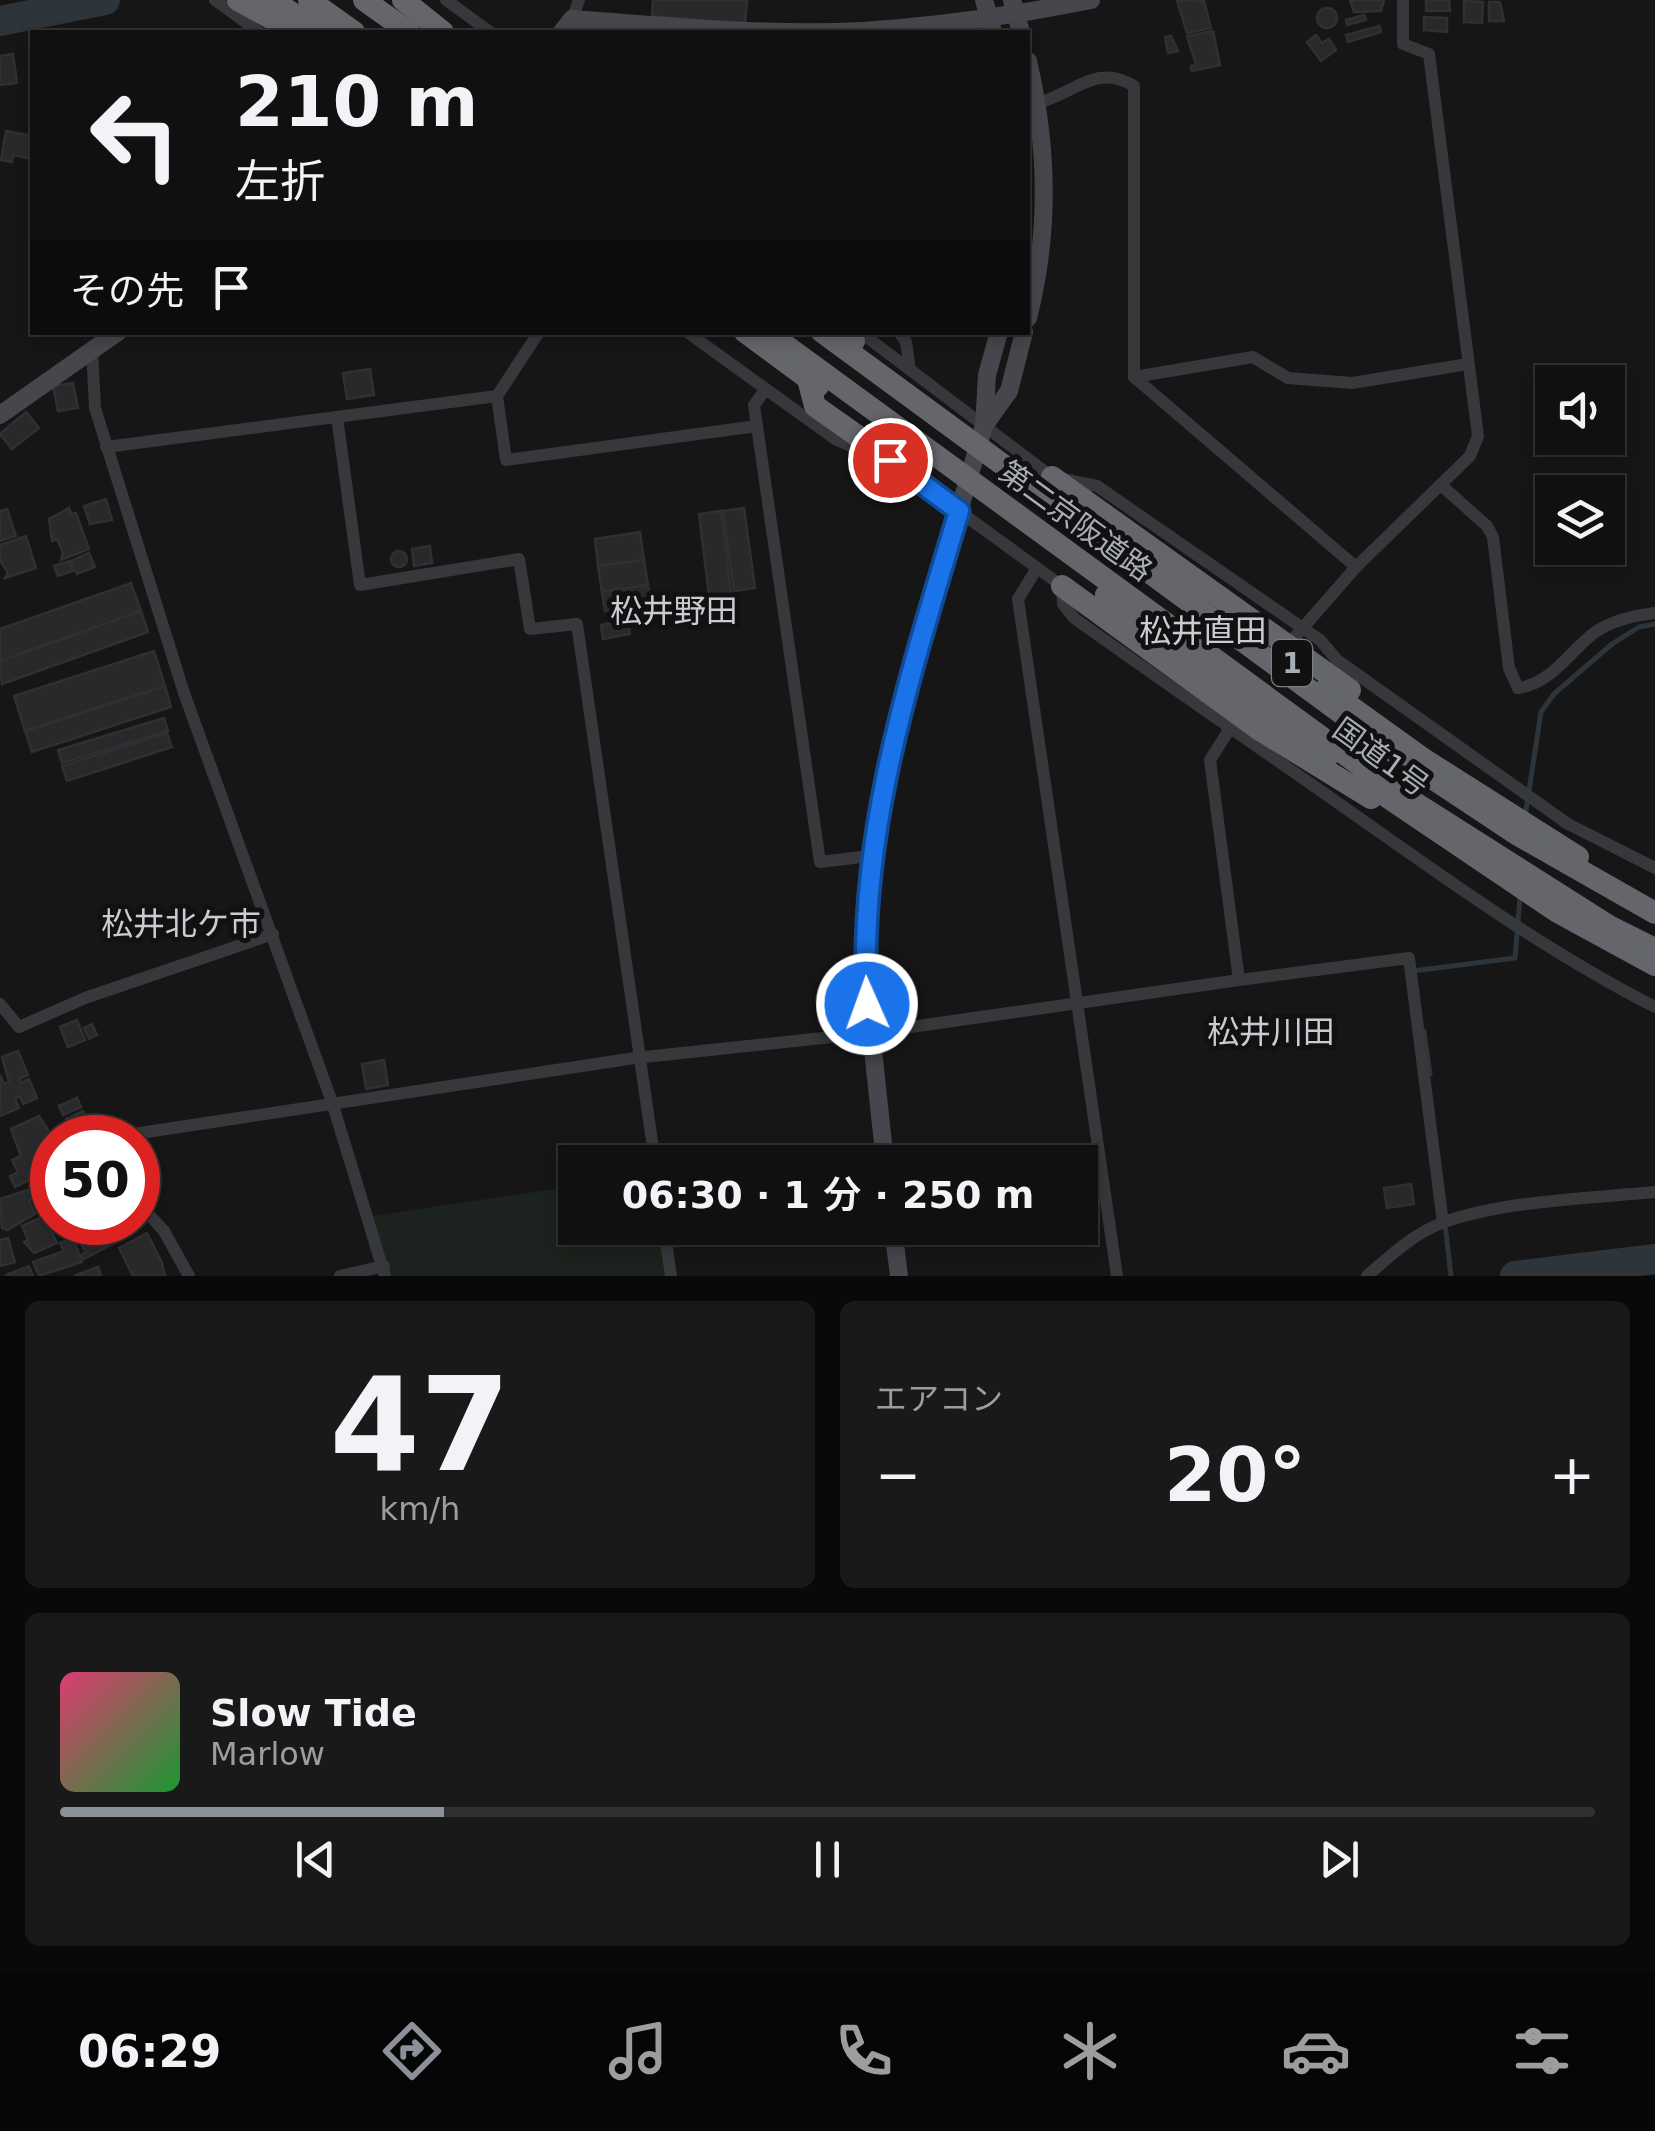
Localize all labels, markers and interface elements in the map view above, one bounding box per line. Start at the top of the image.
text: 210 m [235,61,478,143]
icon: left [70,70,200,200]
text: 左折 [235,155,325,208]
icon: arrive [204,260,259,315]
text: その先 [70,269,184,313]
map controls [1535,365,1625,565]
button: sound [1535,365,1625,455]
pin [848,418,933,503]
icon: arrive [863,433,918,488]
street label: 第二京阪道路 [993,454,1159,588]
button: layers [1535,475,1625,565]
district label: 松井野田 [610,592,738,630]
district label: 松井直田 [1139,612,1267,650]
road number: 1 [1272,640,1312,686]
street label: 国道1号 [1327,711,1435,803]
district label: 松井北ケ市 [101,905,261,943]
position arrow [815,952,919,1056]
district label: 松井川田 [1207,1013,1335,1051]
speed limit sign: 50 [30,1115,160,1245]
text: 06:30 · 1 分 · 250 m [622,1173,1034,1217]
text: 47 [330,1349,510,1501]
text: エアコン [875,1380,1003,1418]
text: 20° [1164,1431,1306,1519]
text: − [875,1443,921,1507]
text: + [1549,1443,1595,1507]
text: km/h [380,1490,460,1528]
text: Slow Tide [210,1691,417,1735]
text: Marlow [210,1735,325,1773]
icon: previous [288,1832,343,1887]
icon: pause [800,1832,855,1887]
icon: next [1312,1832,1367,1887]
icon: directions [377,2016,447,2086]
icon: music [603,2016,673,2086]
icon: phone [829,2016,899,2086]
icon: climate [1055,2016,1125,2086]
icon: car [1281,2016,1351,2086]
icon: filters [1507,2016,1577,2086]
text: 06:29 [78,2025,221,2078]

